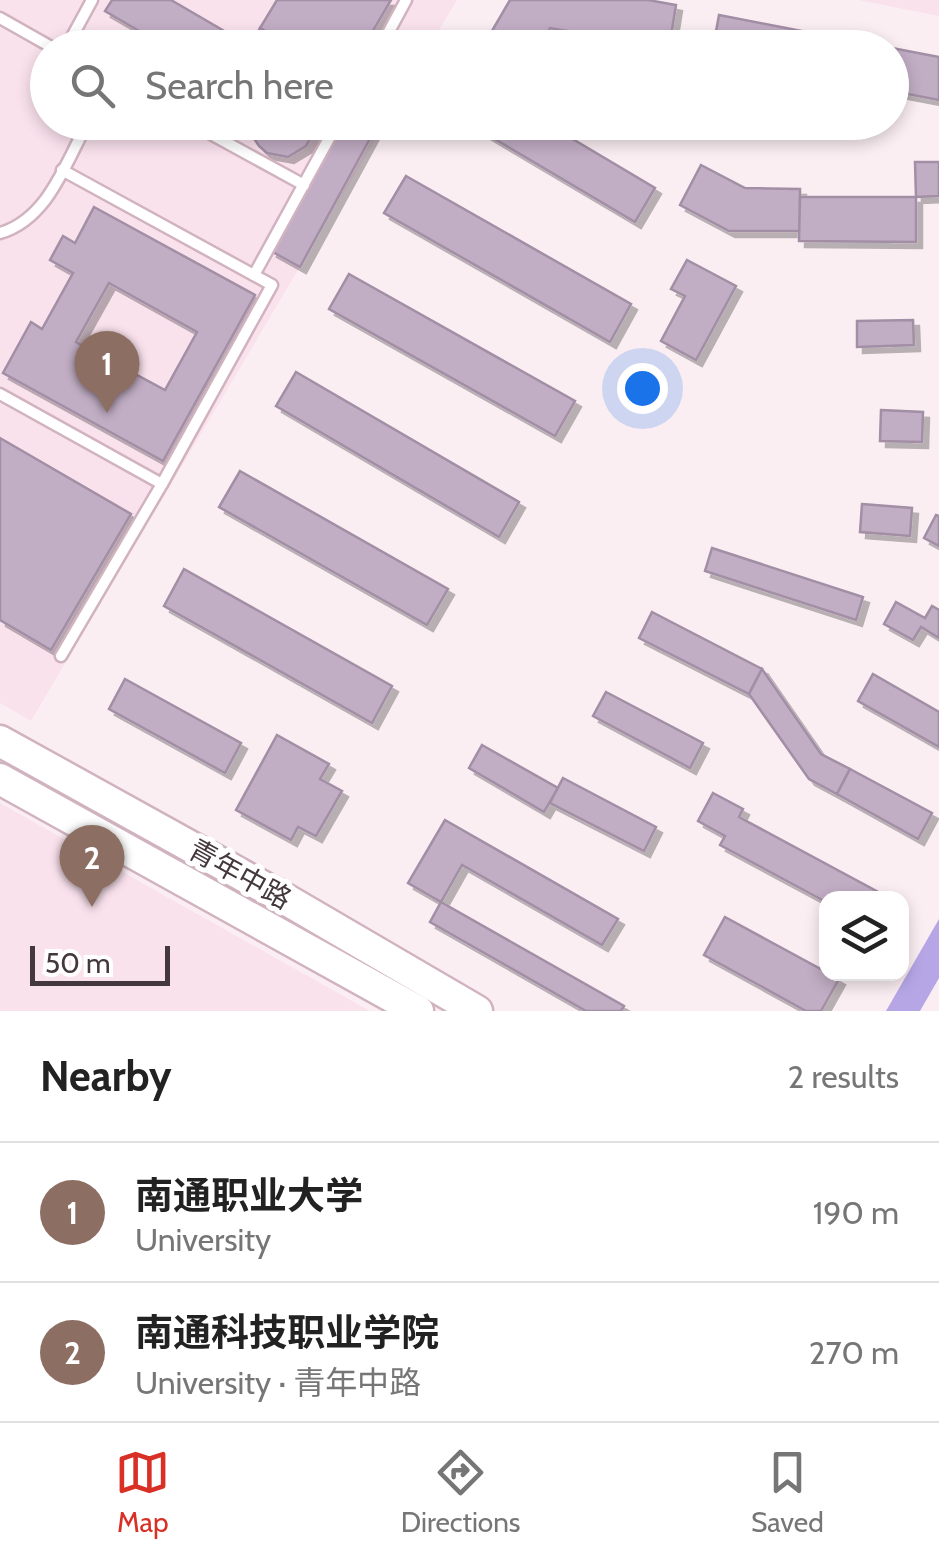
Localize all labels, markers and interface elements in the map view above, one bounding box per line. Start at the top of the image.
search box [30,30,909,140]
icon: search [65,58,120,113]
text: Search here [145,62,334,109]
pin: 1 [74,330,140,413]
your location [617,363,668,414]
pin: 2 [59,824,124,907]
street label: 青年中路 [183,832,297,916]
map controls [819,891,909,981]
button: layers [819,891,909,981]
scale bar [30,941,170,986]
text: 50 m [45,946,111,980]
text: Nearby [40,1050,172,1102]
text: 2 results [788,1057,899,1096]
text: 南通职业大学 [135,1172,363,1219]
text: 1 [67,1193,78,1232]
text: 190 m [813,1193,899,1232]
text: University [135,1220,271,1259]
text: 南通科技职业学院 [135,1309,439,1356]
text: 2 [64,1333,81,1372]
text: 270 m [809,1333,899,1372]
text: University · 青年中路 [135,1363,421,1402]
tab: Map [115,1445,170,1539]
tab: Directions [401,1445,520,1539]
tab: Saved [751,1445,824,1539]

